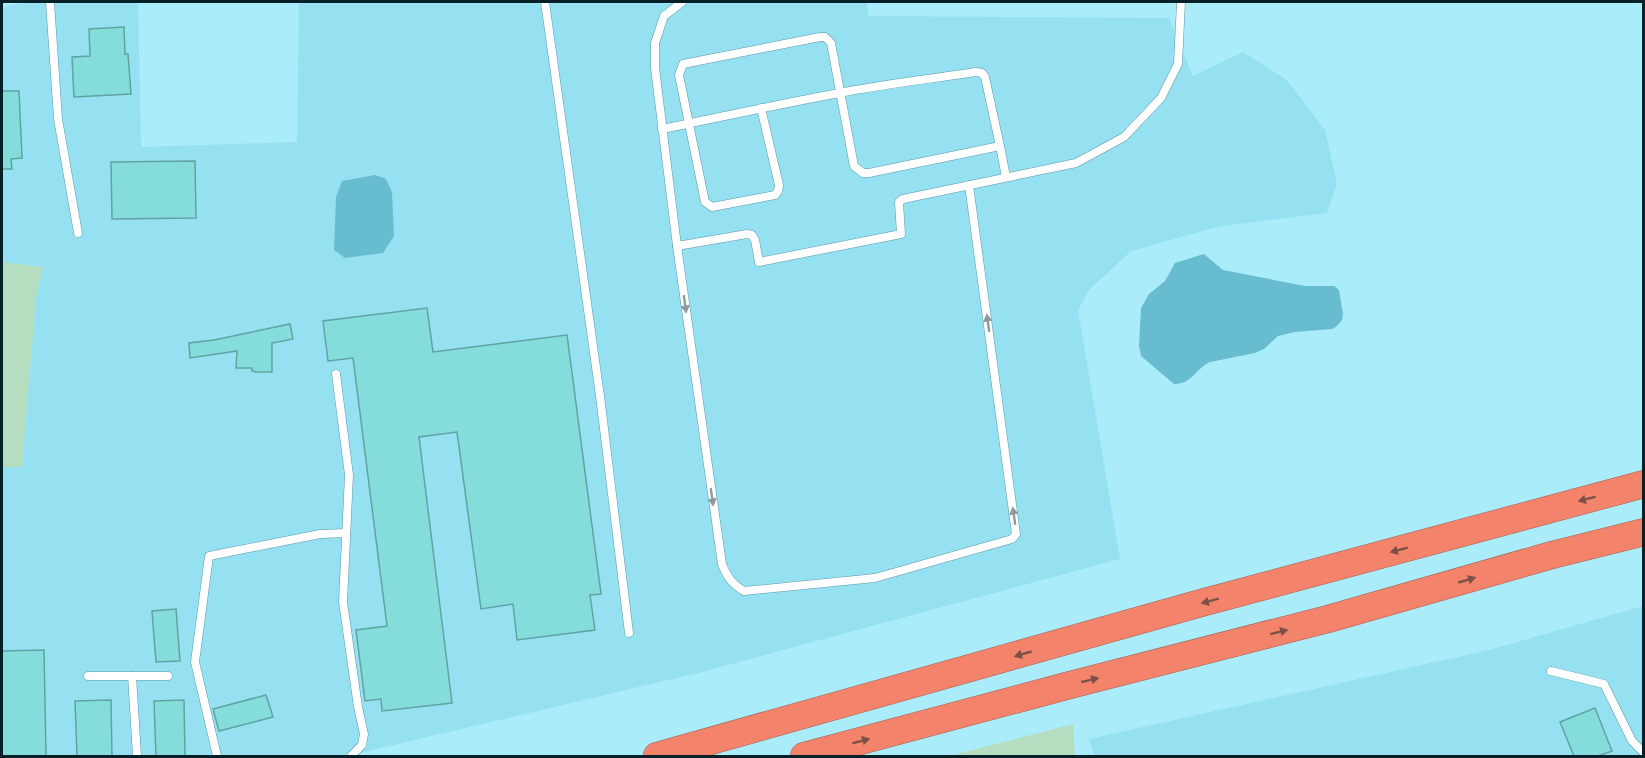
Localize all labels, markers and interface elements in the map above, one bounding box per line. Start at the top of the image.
one-way arrow [680,294,689,313]
one-way arrow [983,314,992,333]
one-way arrow [708,487,717,506]
one-way arrow [1578,495,1596,504]
one-way arrow [1010,507,1019,526]
one-way arrow [1390,546,1408,555]
one-way arrow [1458,575,1476,584]
one-way arrow [1201,597,1219,606]
one-way arrow [1270,626,1288,636]
one-way arrow [1014,649,1032,659]
one-way arrow [1081,675,1099,685]
one-way arrow [852,736,870,746]

